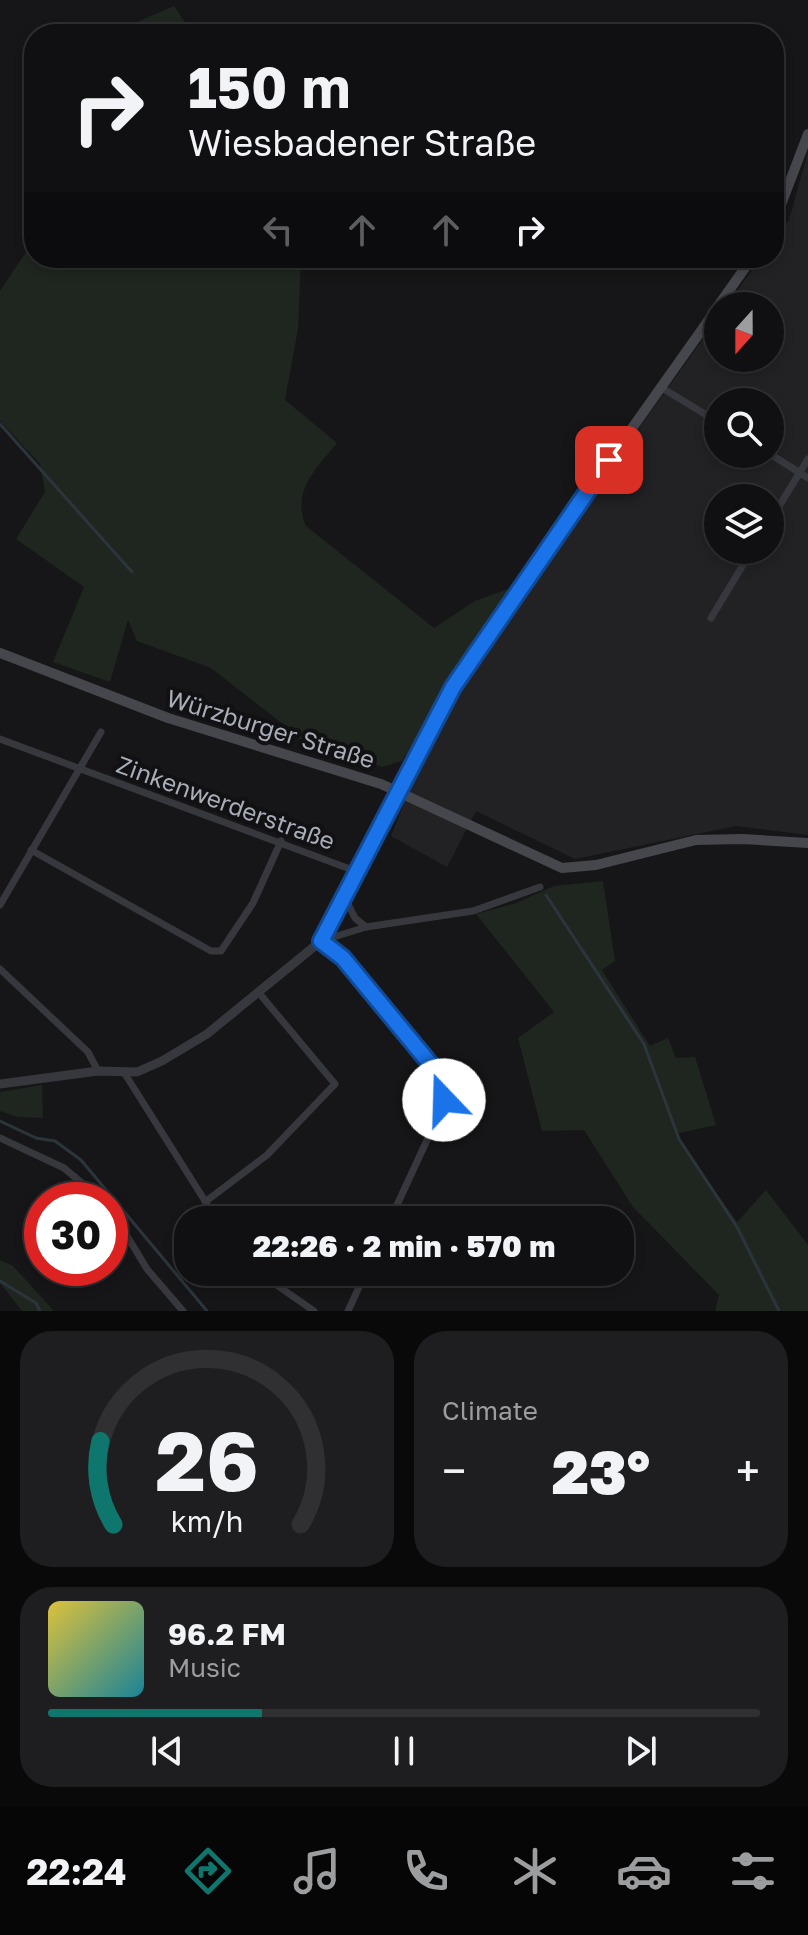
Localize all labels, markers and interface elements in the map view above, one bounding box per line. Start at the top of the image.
text: 150 m [188,53,350,120]
icon: right [56,56,160,160]
text: Wiesbadener Straße [188,121,536,164]
icon: left [256,208,300,252]
icon: ahead [340,208,384,252]
icon: ahead [424,208,468,252]
icon: right [508,208,552,252]
north arrow [704,292,784,372]
map controls [704,292,784,564]
button: search [704,388,784,468]
pin [575,426,643,494]
icon: arrive [587,438,631,482]
button: layers [704,484,784,564]
street label: Würzburger Straße [163,683,379,773]
street label: Zinkenwerderstraße [113,749,339,855]
position arrow [402,1058,486,1142]
speed limit sign: 30 [24,1182,128,1286]
text: 22:26 · 2 min · 570 m [253,1228,555,1264]
text: Climate [442,1395,538,1426]
text: 26 [155,1409,259,1509]
text: 23° [552,1435,650,1507]
text: − [442,1444,466,1497]
text: + [736,1444,760,1497]
text: km/h [171,1504,243,1538]
text: 96.2 FM [168,1616,286,1652]
text: Music [168,1652,241,1683]
icon: previous [145,1729,189,1773]
icon: pause [382,1729,426,1773]
icon: next [619,1729,663,1773]
icon: directions [180,1843,236,1899]
icon: music [289,1843,345,1899]
icon: phone [398,1843,454,1899]
icon: climate [507,1843,563,1899]
icon: car [616,1843,672,1899]
icon: filters [725,1843,781,1899]
text: 22:24 [27,1850,126,1893]

